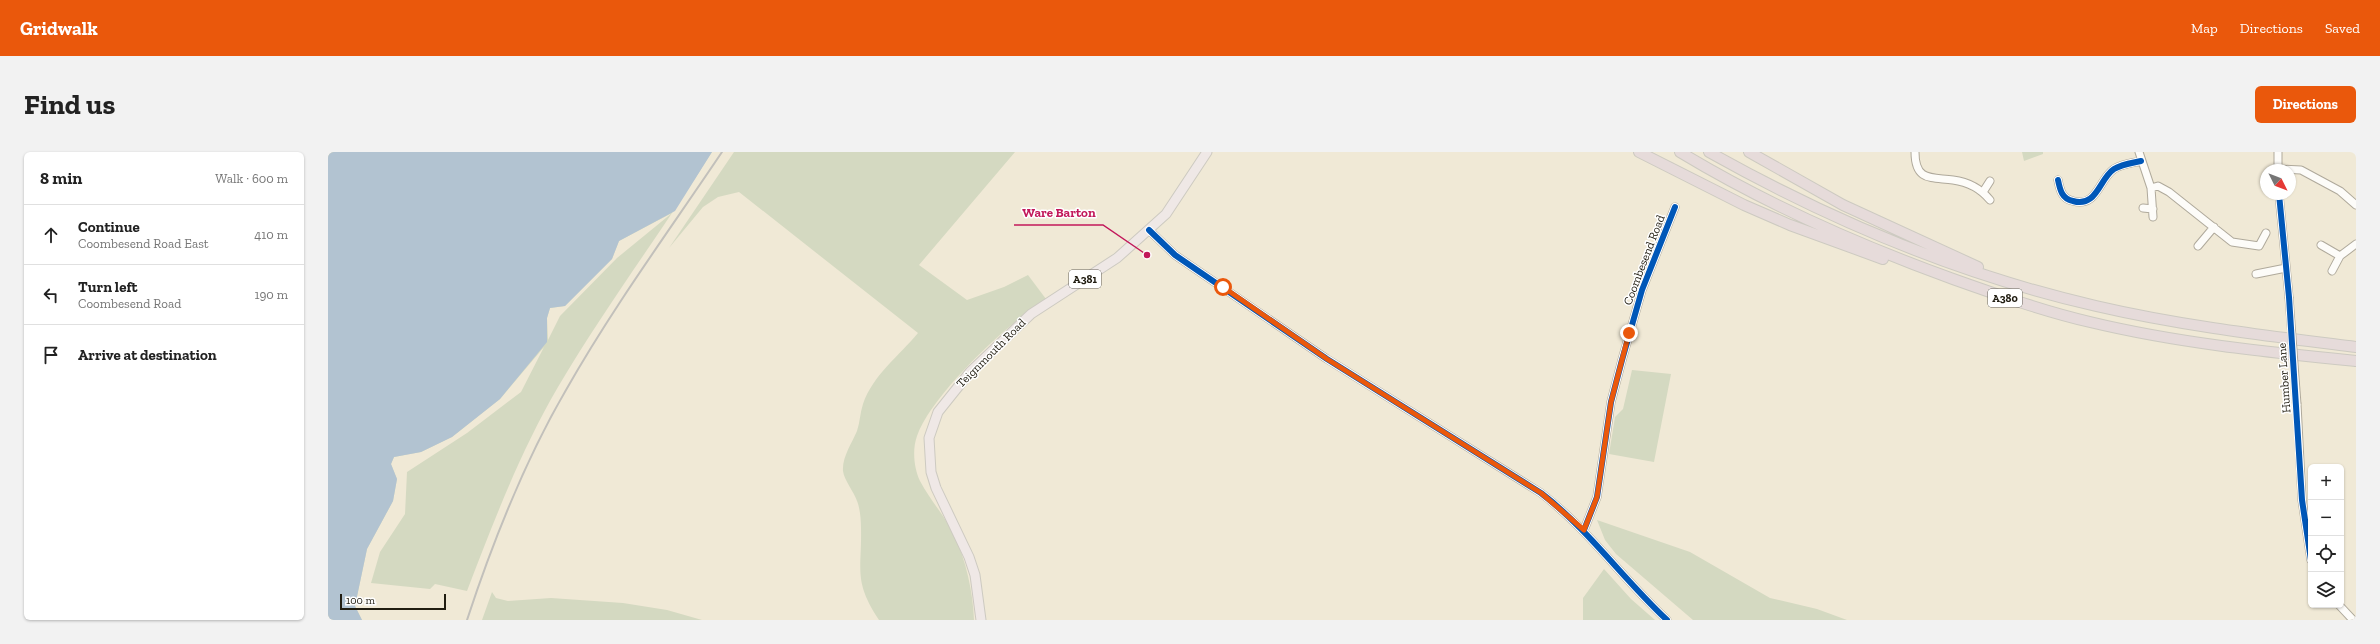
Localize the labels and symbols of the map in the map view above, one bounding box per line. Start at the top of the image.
north arrow [2260,164,2296,200]
callout: Ware Barton [1014,200,1103,225]
text: Ware Barton [1022,205,1096,220]
street label: Coombesend Road [1620,213,1668,307]
road number: A381 [1069,270,1101,288]
route start [1214,278,1232,296]
road number: A380 [1988,289,2022,307]
street label: Teignmouth Road [954,315,1029,390]
route end [1620,324,1638,342]
street label: Humber Lane [2275,342,2293,414]
scale bar [340,592,446,611]

